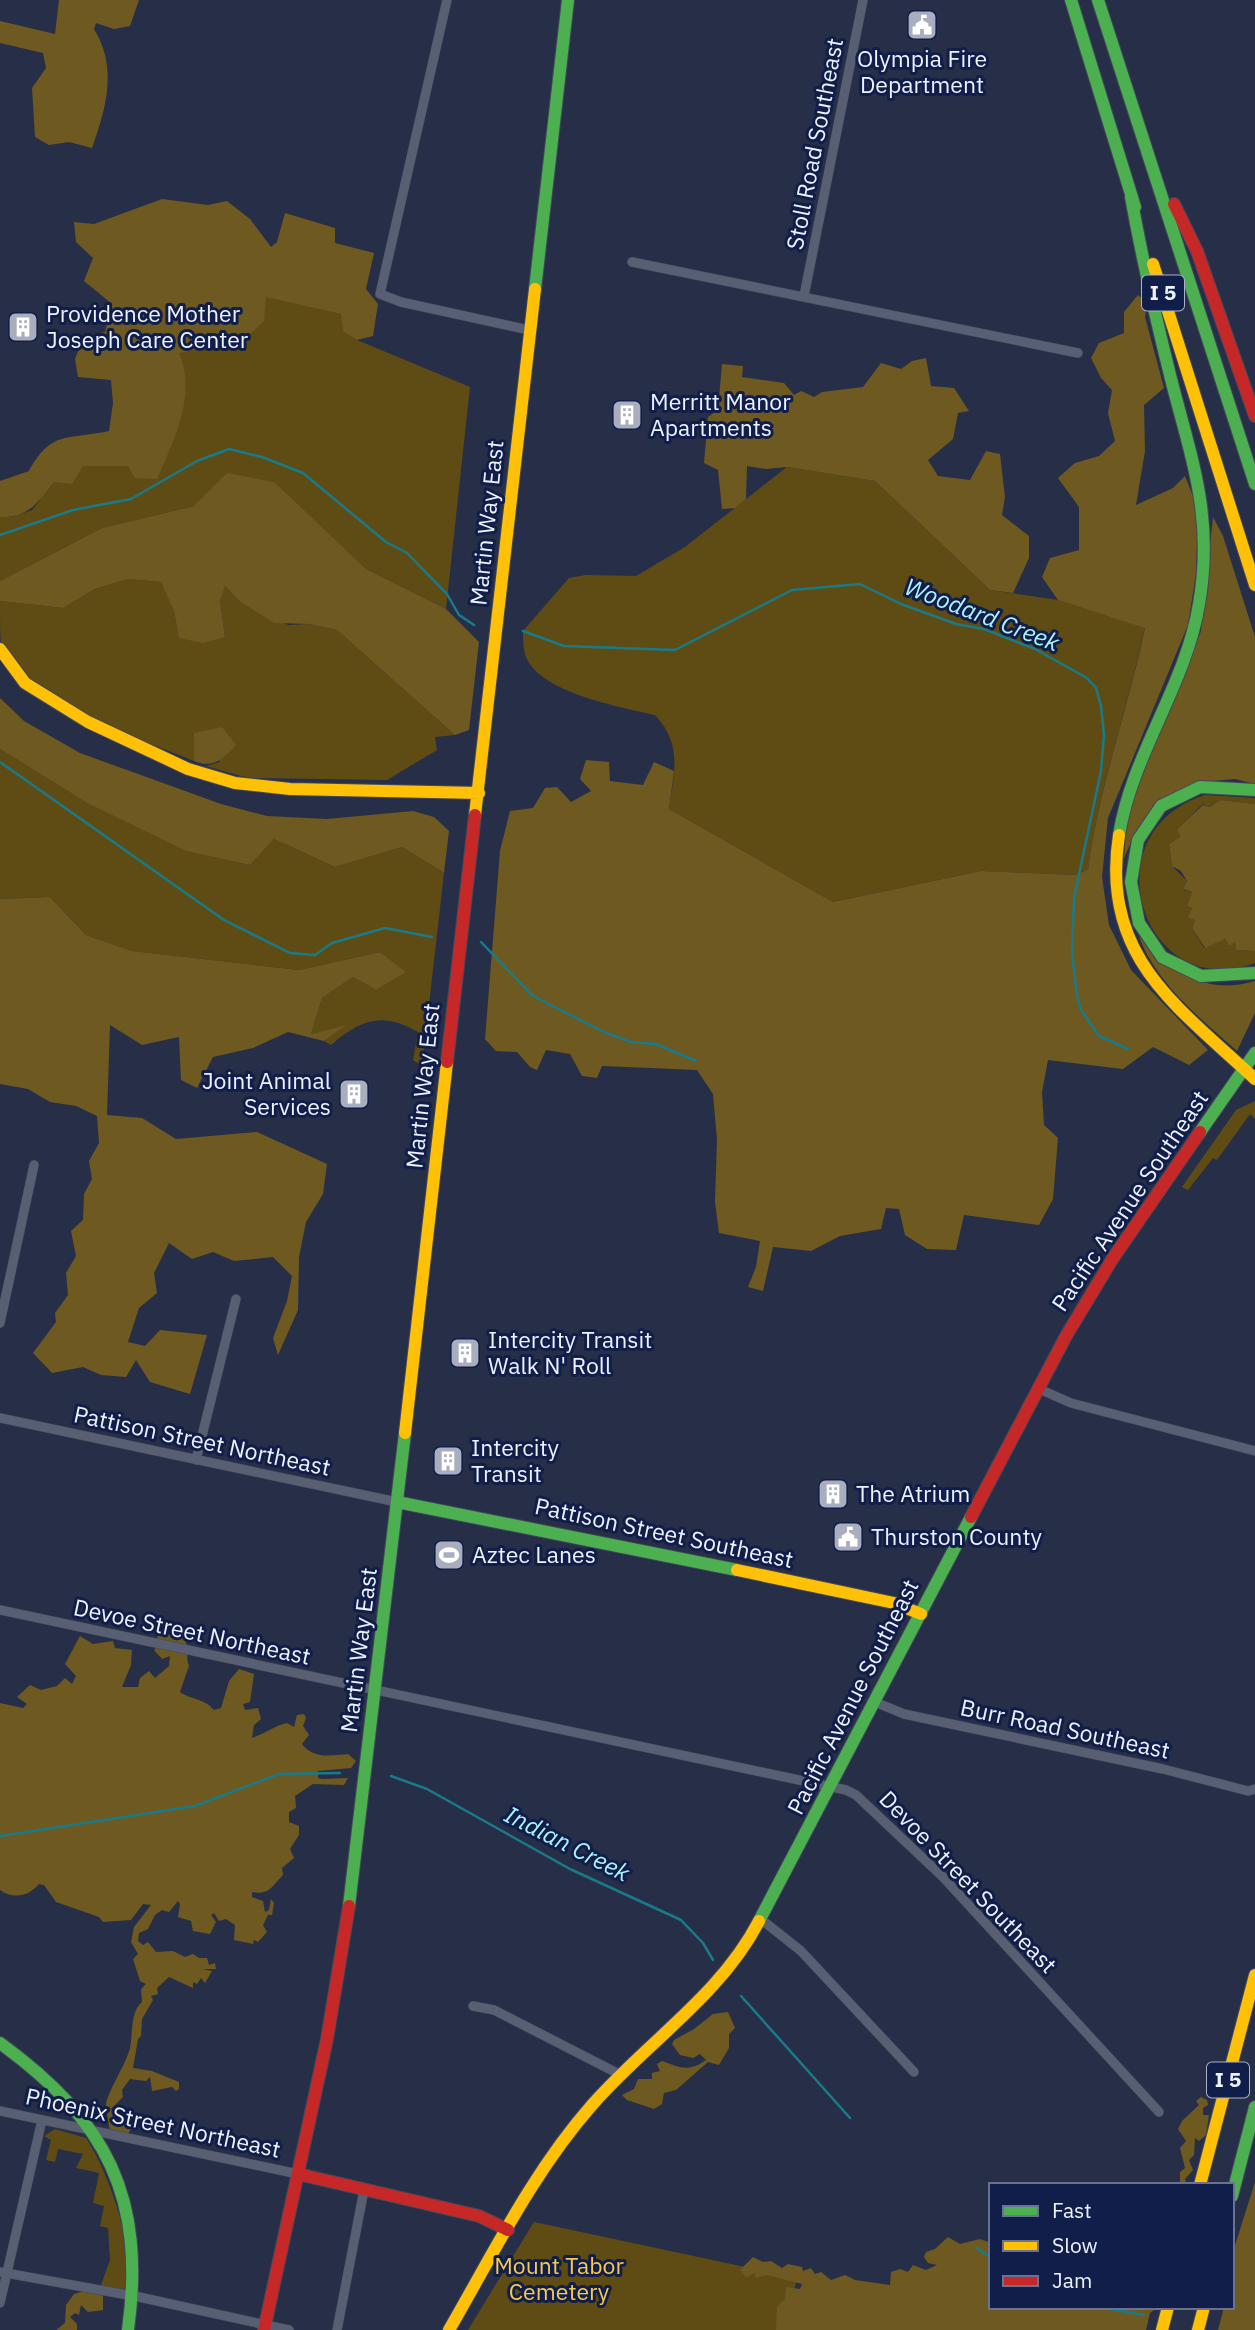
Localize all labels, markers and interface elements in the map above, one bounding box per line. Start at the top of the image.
public building icon: Olympia Fire Department [905,8,939,42]
street label: Stoll Road Southeast [779,36,849,252]
place label: Olympia Fire Department [857,43,987,99]
road number: I 5 [1142,276,1184,310]
place label: Providence Mother Joseph Care Center [46,298,249,354]
building icon: Providence Mother Joseph Care Center [6,310,40,344]
place label: Merritt Manor Apartments [650,386,791,442]
building icon: Merritt Manor Apartments [610,398,644,432]
street label: Martin Way East [462,439,510,607]
water label: Woodard Creek [901,570,1065,658]
street label: Martin Way East [398,1002,446,1170]
place label: Joint Animal Services [202,1065,331,1121]
building icon: Joint Animal Services [337,1077,371,1111]
street label: Pacific Avenue Southeast [1044,1084,1214,1317]
place label: Intercity Transit Walk N' Roll [488,1324,652,1380]
building icon: Intercity Transit Walk N' Roll [448,1336,482,1370]
street label: Pattison Street Northeast [71,1398,333,1482]
place label: Intercity Transit [471,1432,560,1488]
building icon: Intercity Transit [431,1444,465,1478]
building icon: The Atrium [816,1477,850,1511]
place label: The Atrium [856,1478,970,1508]
street label: Pattison Street Southeast [532,1490,796,1574]
public building icon: Thurston County [831,1520,865,1554]
place label: Thurston County [871,1521,1042,1551]
sports icon: Aztec Lanes [432,1538,466,1572]
place label: Aztec Lanes [472,1539,596,1569]
street label: Martin Way East [333,1566,383,1734]
street label: Pacific Avenue Southeast [780,1574,925,1819]
street label: Devoe Street Northeast [71,1591,313,1671]
street label: Burr Road Southeast [958,1691,1173,1765]
street label: Devoe Street Southeast [874,1784,1064,1979]
water label: Indian Creek [499,1798,636,1889]
road number: I 5 [1207,2062,1249,2098]
street label: Phoenix Street Northeast [23,2080,283,2164]
legend [989,2183,1234,2309]
text: Fast [1052,2196,1092,2224]
text: Slow [1052,2231,1098,2259]
park label: Mount Tabor Cemetery [494,2250,624,2306]
text: Jam [1052,2266,1092,2294]

